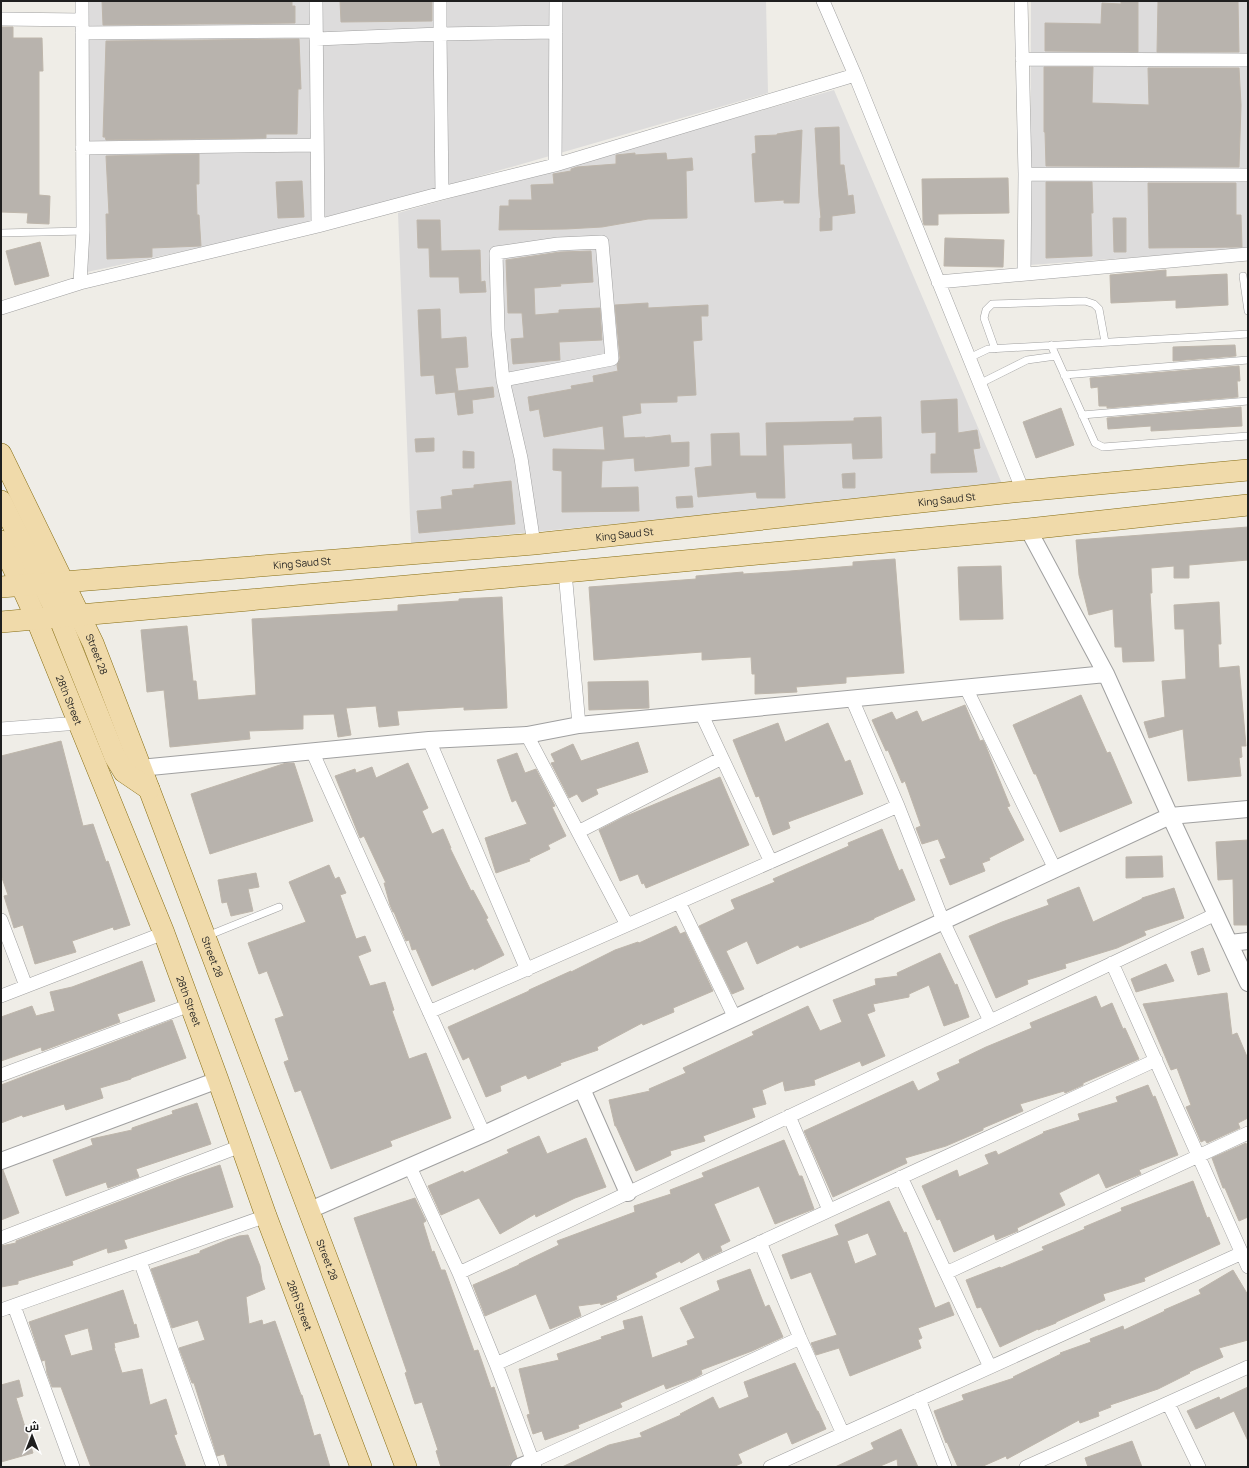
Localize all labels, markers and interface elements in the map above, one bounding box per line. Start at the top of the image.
street label: King Saud St [917,489,976,509]
street label: King Saud St [595,524,654,544]
street label: King Saud St [273,553,331,572]
street label: Street 28 [82,631,112,677]
street label: 28th Street [53,673,86,727]
street label: Street 28 [198,934,227,980]
street label: 28th Street [173,974,205,1028]
street label: Street 28 [313,1237,342,1282]
street label: 28th Street [284,1278,316,1333]
north arrow [12,1416,52,1456]
text: ش [25,1418,39,1433]

